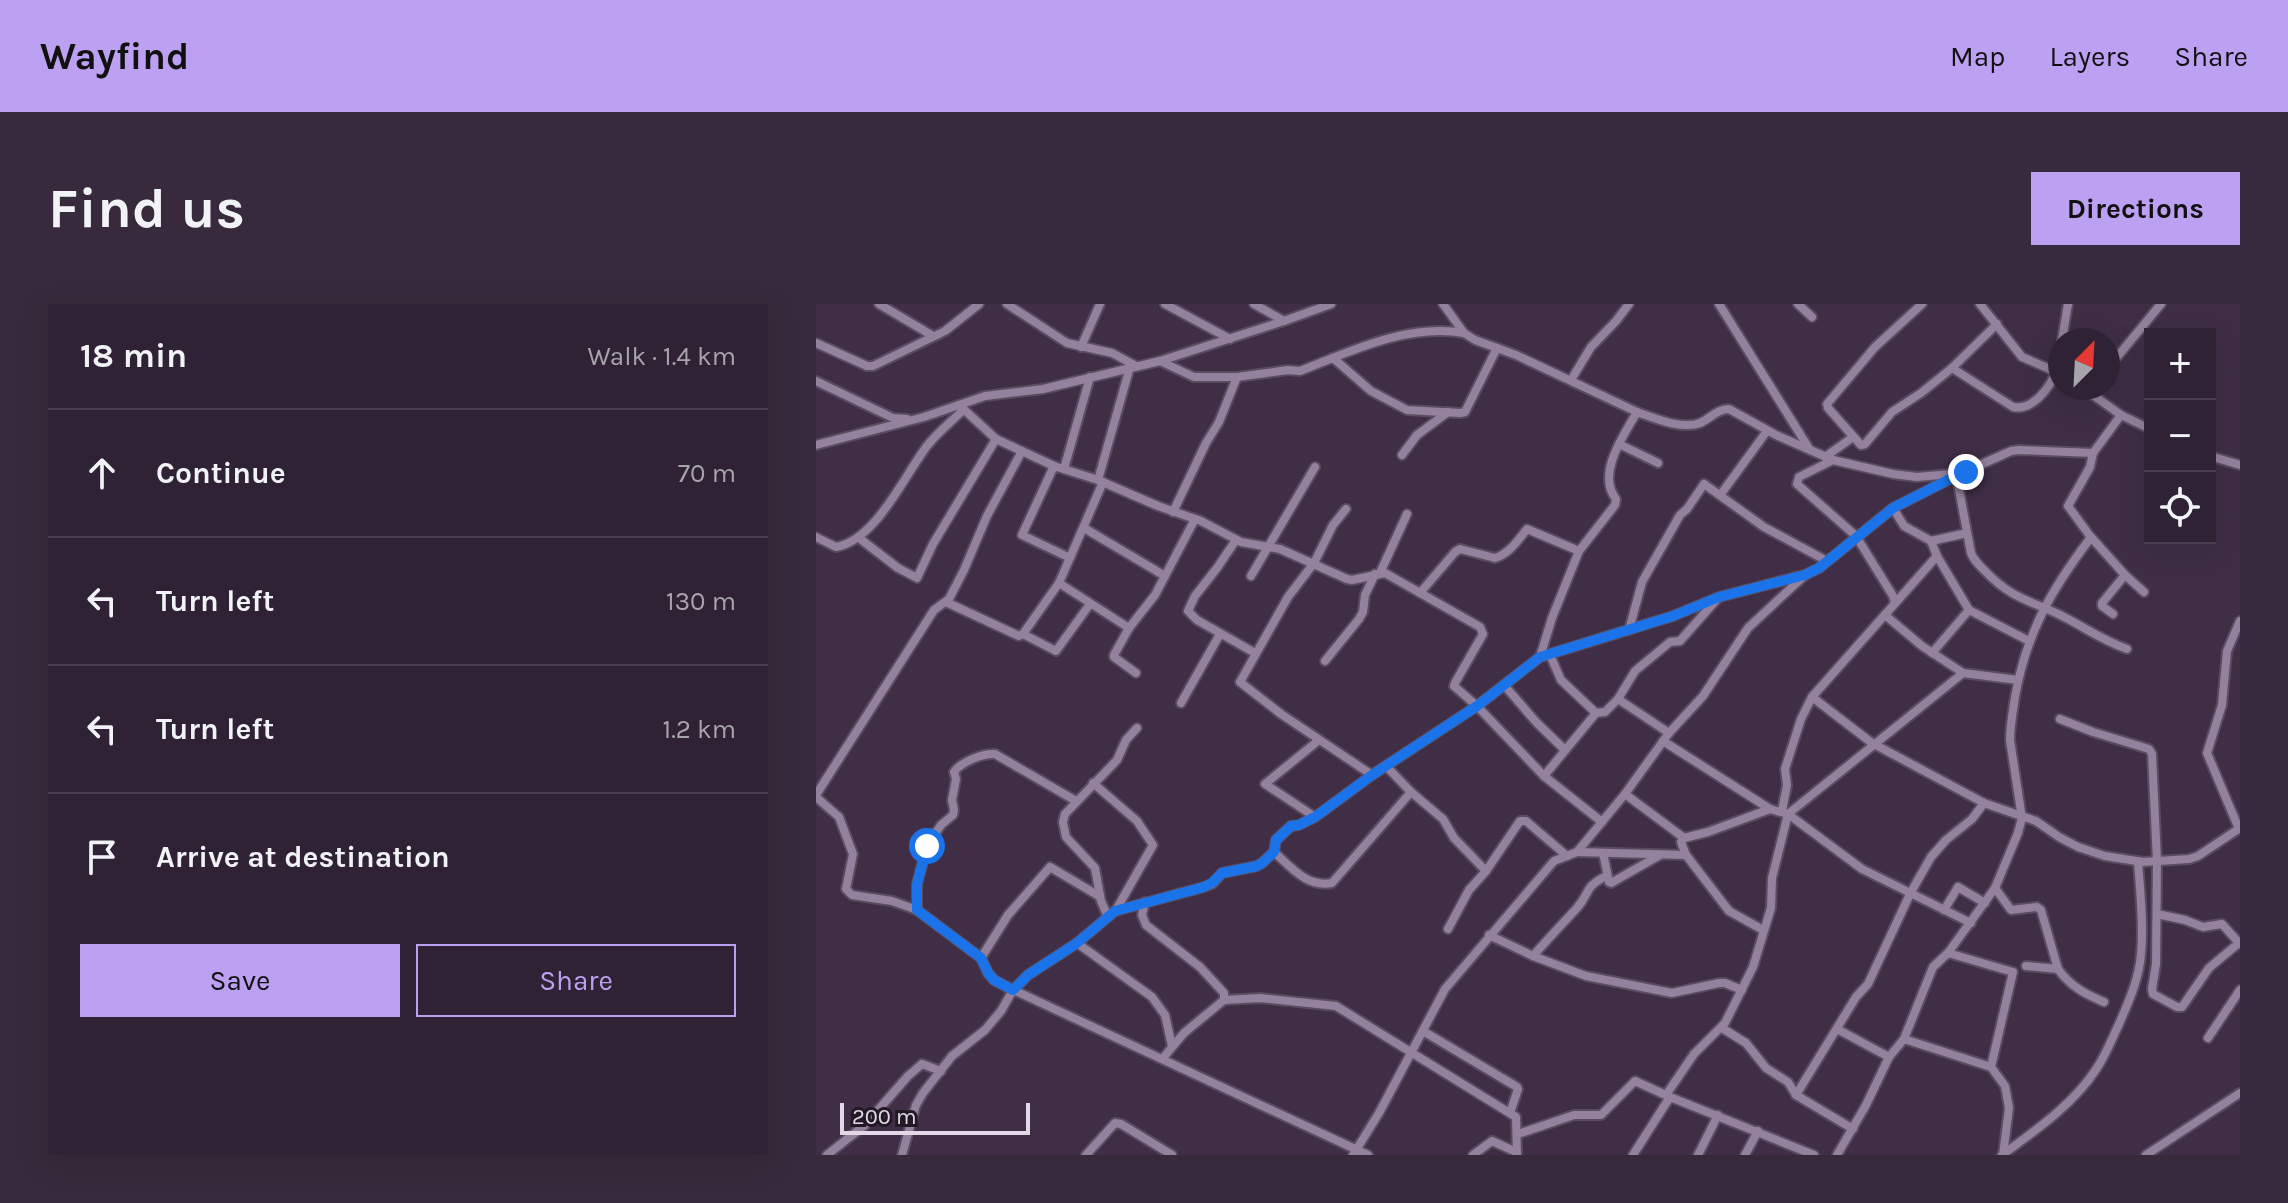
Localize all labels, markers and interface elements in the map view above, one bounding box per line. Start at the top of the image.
text: Wayfind [40,34,189,79]
text: Map [1950,40,2005,73]
text: Layers [2049,40,2130,73]
text: Share [2174,40,2248,73]
button: Directions [2031,172,2240,245]
text: Find us [48,176,245,241]
north arrow [2048,328,2120,400]
map controls [2144,328,2216,544]
button: + [2144,328,2216,400]
text: 18 min [80,336,187,376]
text: Walk · 1.4 km [587,341,736,372]
button: − [2144,400,2216,472]
icon: ahead [80,451,124,495]
route end [1948,454,1984,490]
text: Continue [156,455,286,491]
text: 70 m [678,458,736,489]
button: locate [2144,472,2216,544]
icon: left [80,579,124,623]
text: Turn left [156,583,274,619]
text: 130 m [666,586,736,617]
icon: left [80,707,124,751]
text: Turn left [156,711,274,747]
text: 1.2 km [663,714,736,745]
route start [909,828,945,864]
icon: arrive [80,835,124,879]
text: Arrive at destination [156,839,450,875]
button: Save [80,944,400,1017]
button: Share [416,944,736,1017]
scale bar [840,1099,1030,1135]
text: 200 m [852,1104,917,1130]

